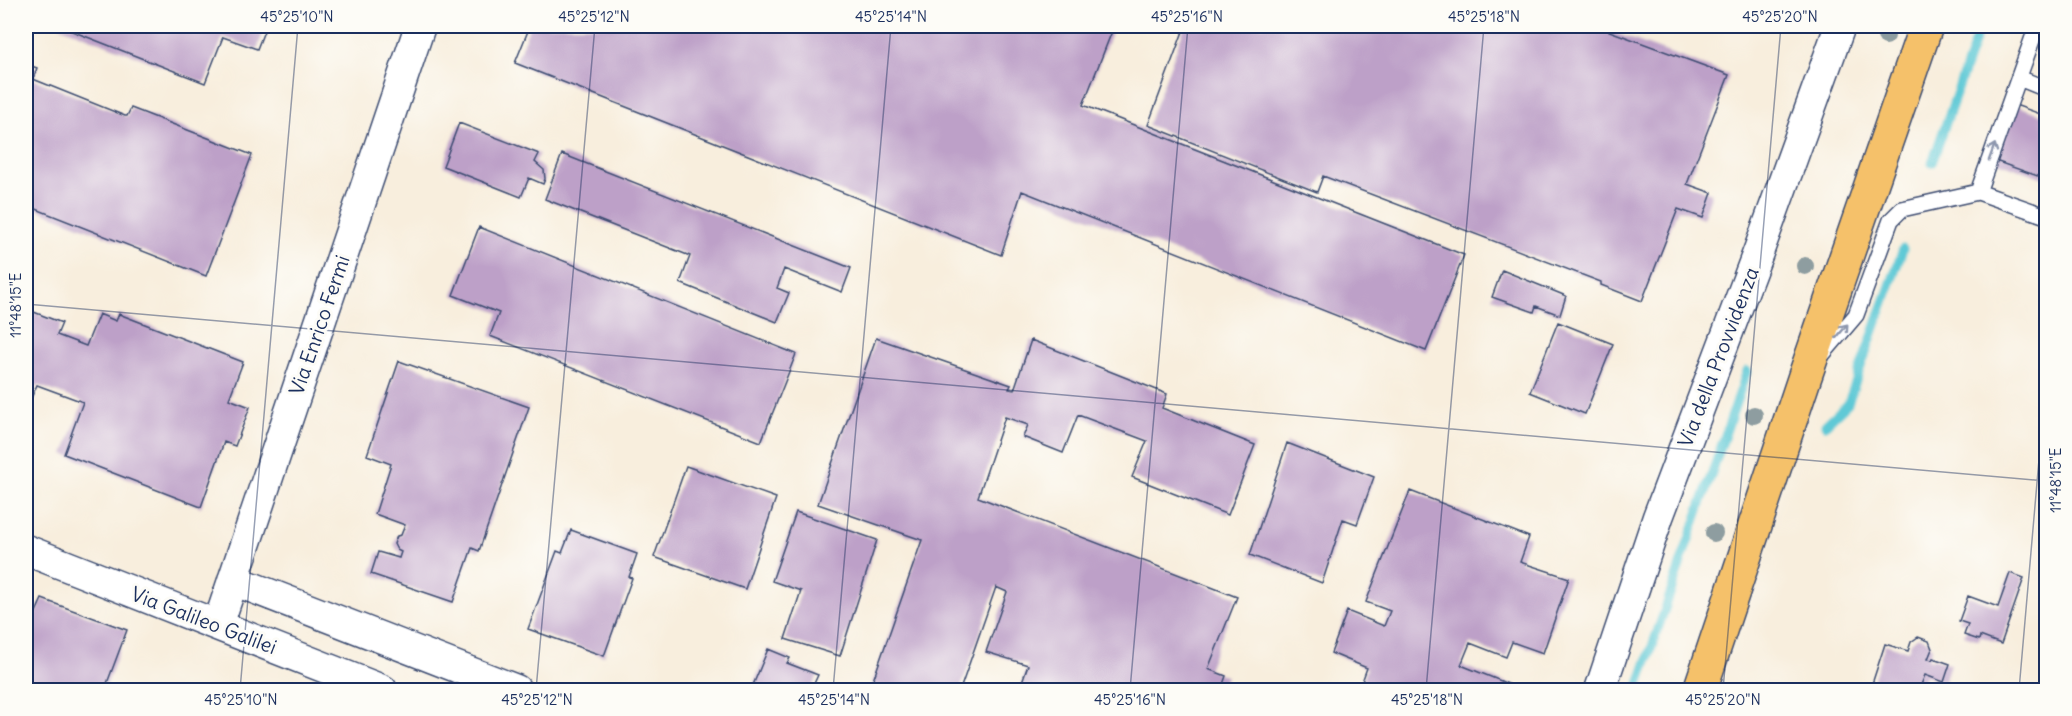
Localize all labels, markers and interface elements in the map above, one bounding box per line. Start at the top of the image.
text: 45°25'10"N [260,7,334,26]
text: 45°25'12"N [558,7,630,26]
text: 45°25'14"N [855,7,927,26]
text: 45°25'16"N [1151,7,1223,26]
text: 45°25'18"N [1448,7,1520,26]
text: 45°25'20"N [1742,7,1818,26]
one-way arrow [1987,143,1998,162]
street label: Via Enrico Fermi [283,252,355,398]
street label: Via della Provvidenza [1672,263,1764,451]
text: 11°48'15"E [6,272,25,338]
one-way arrow [1836,323,1849,339]
text: 11°48'15"E [2046,447,2065,513]
street label: Via Galileo Galilei [128,581,280,659]
text: 45°25'10"N [204,690,278,709]
text: 45°25'12"N [501,690,573,709]
text: 45°25'14"N [798,690,870,709]
text: 45°25'16"N [1094,690,1166,709]
text: 45°25'18"N [1391,690,1463,709]
text: 45°25'20"N [1685,690,1761,709]

